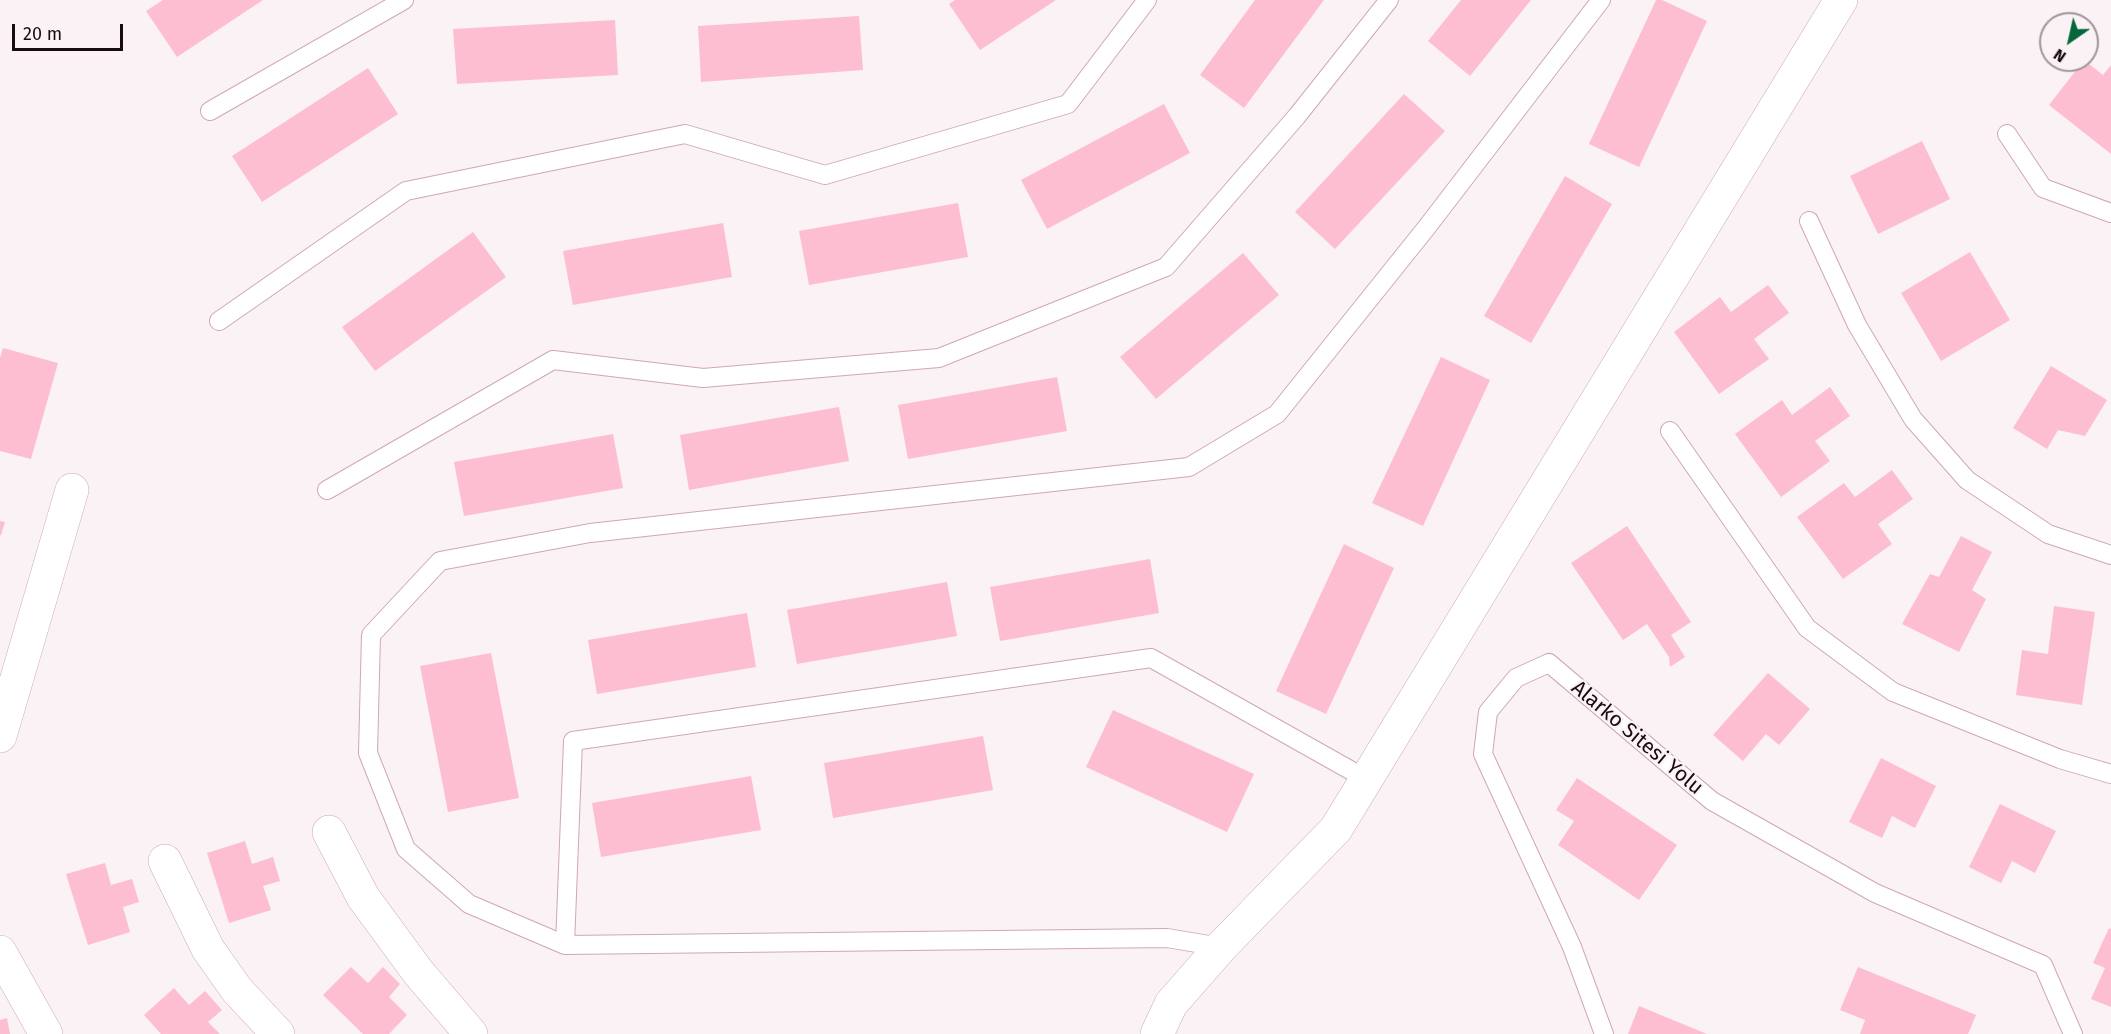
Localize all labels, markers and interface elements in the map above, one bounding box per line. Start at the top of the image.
scale bar [15,12,126,50]
north arrow [2039,12,2099,72]
text: 20 m [23,23,62,45]
text: N [2050,45,2069,67]
street label: Alarko Sitesi Yolu [1566,676,1708,800]

